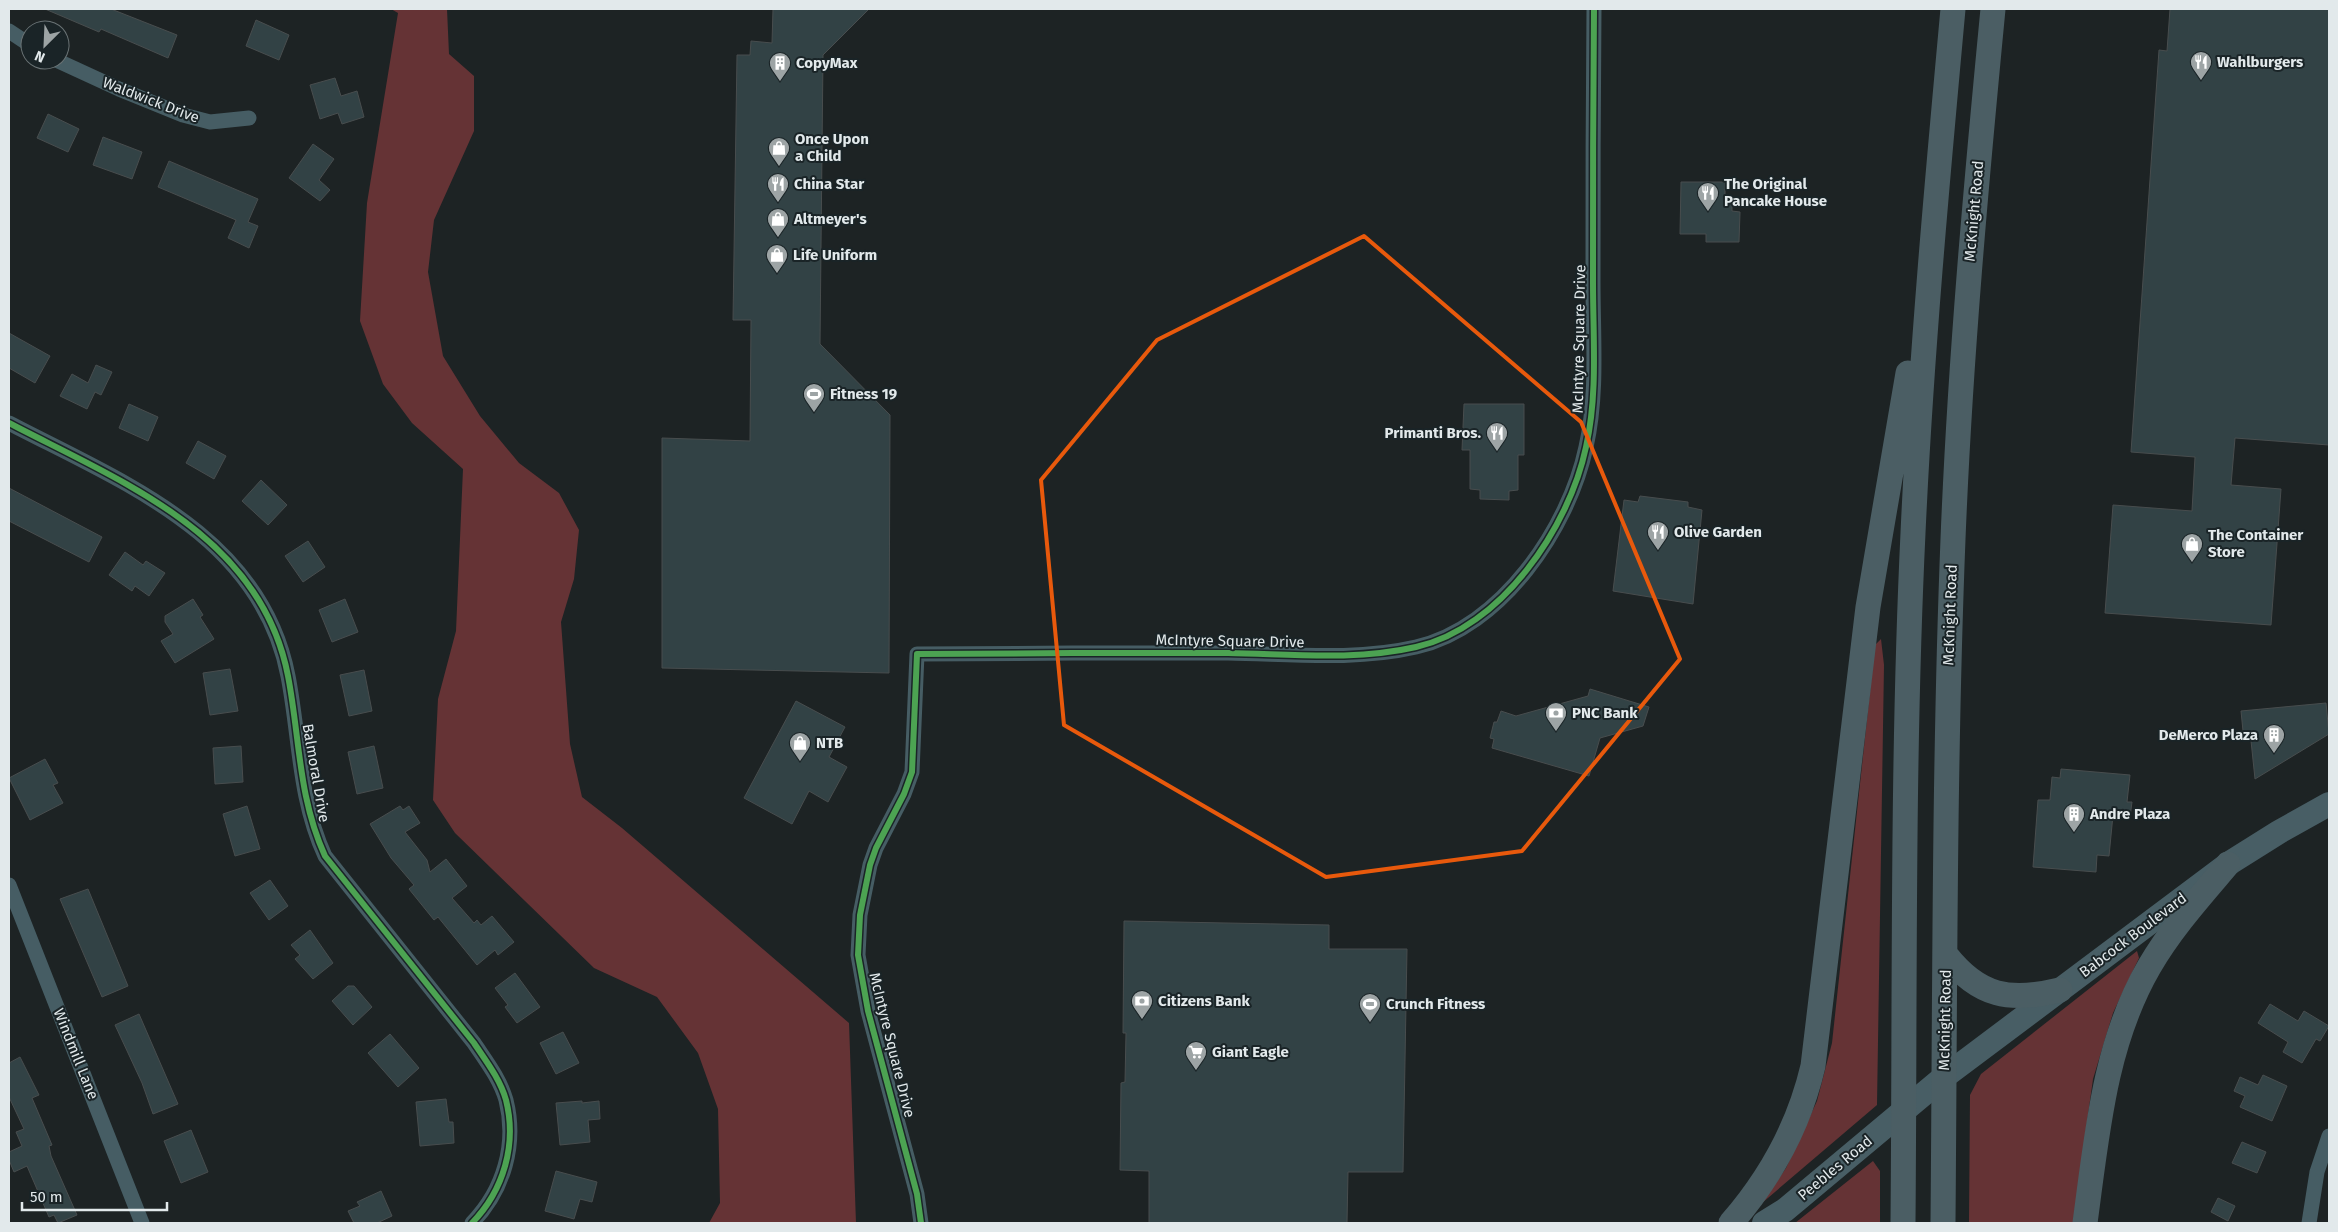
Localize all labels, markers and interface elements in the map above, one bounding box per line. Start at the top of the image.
north arrow [20,20,70,70]
text: N [32,47,48,66]
restaurant icon: Wahlburgers [2189,50,2213,81]
building icon: CopyMax [768,51,792,82]
place label: Wahlburgers [2217,53,2303,71]
place label: CopyMax [796,54,858,72]
street label: Waldwick Drive [100,73,202,127]
place label: Once Upon a Child [795,130,869,165]
shop icon: Once Upon a Child [767,136,791,167]
street label: McKnight Road [1961,160,1987,262]
restaurant icon: China Star [766,172,790,203]
place label: China Star [794,175,865,193]
place label: The Original Pancake House [1724,175,1827,210]
restaurant icon: The Original Pancake House [1696,181,1720,212]
shop icon: Altmeyer's [766,207,790,238]
place label: Altmeyer's [793,210,867,228]
shop icon: Life Uniform [765,243,789,274]
place label: Life Uniform [793,246,877,264]
street label: McIntyre Square Drive [1569,264,1589,414]
sports icon: Fitness 19 [802,382,826,413]
place label: Fitness 19 [830,385,897,403]
restaurant icon: Primanti Bros. [1485,421,1509,452]
place label: Primanti Bros. [1385,424,1481,442]
restaurant icon: Olive Garden [1646,520,1670,551]
place label: Olive Garden [1674,523,1762,541]
place label: The Container Store [2208,526,2304,561]
shop icon: The Container Store [2180,532,2204,563]
street label: McKnight Road [1939,564,1961,666]
street label: McIntyre Square Drive [1155,631,1305,651]
bank icon: PNC Bank [1544,701,1568,732]
place label: PNC Bank [1572,704,1638,722]
street label: Balmoral Drive [298,722,334,824]
building icon: DeMerco Plaza [2262,723,2286,754]
place label: DeMerco Plaza [2159,726,2258,744]
shop icon: NTB [788,731,812,762]
place label: NTB [816,734,843,752]
building icon: Andre Plaza [2062,802,2086,833]
place label: Andre Plaza [2089,805,2170,823]
street label: Babcock Boulevard [2076,889,2190,981]
street label: McKnight Road [1935,969,1955,1071]
street label: McIntyre Square Drive [865,971,919,1119]
bank icon: Citizens Bank [1130,989,1154,1020]
place label: Citizens Bank [1158,992,1250,1010]
sports icon: Crunch Fitness [1358,992,1382,1023]
place label: Crunch Fitness [1386,995,1485,1013]
street label: Windmill Lane [50,1006,102,1102]
supermarket icon: Giant Eagle [1184,1040,1208,1071]
place label: Giant Eagle [1212,1043,1289,1061]
street label: Peebles Road [1794,1132,1876,1204]
scale bar [22,1180,168,1212]
text: 50 m [30,1188,63,1206]

